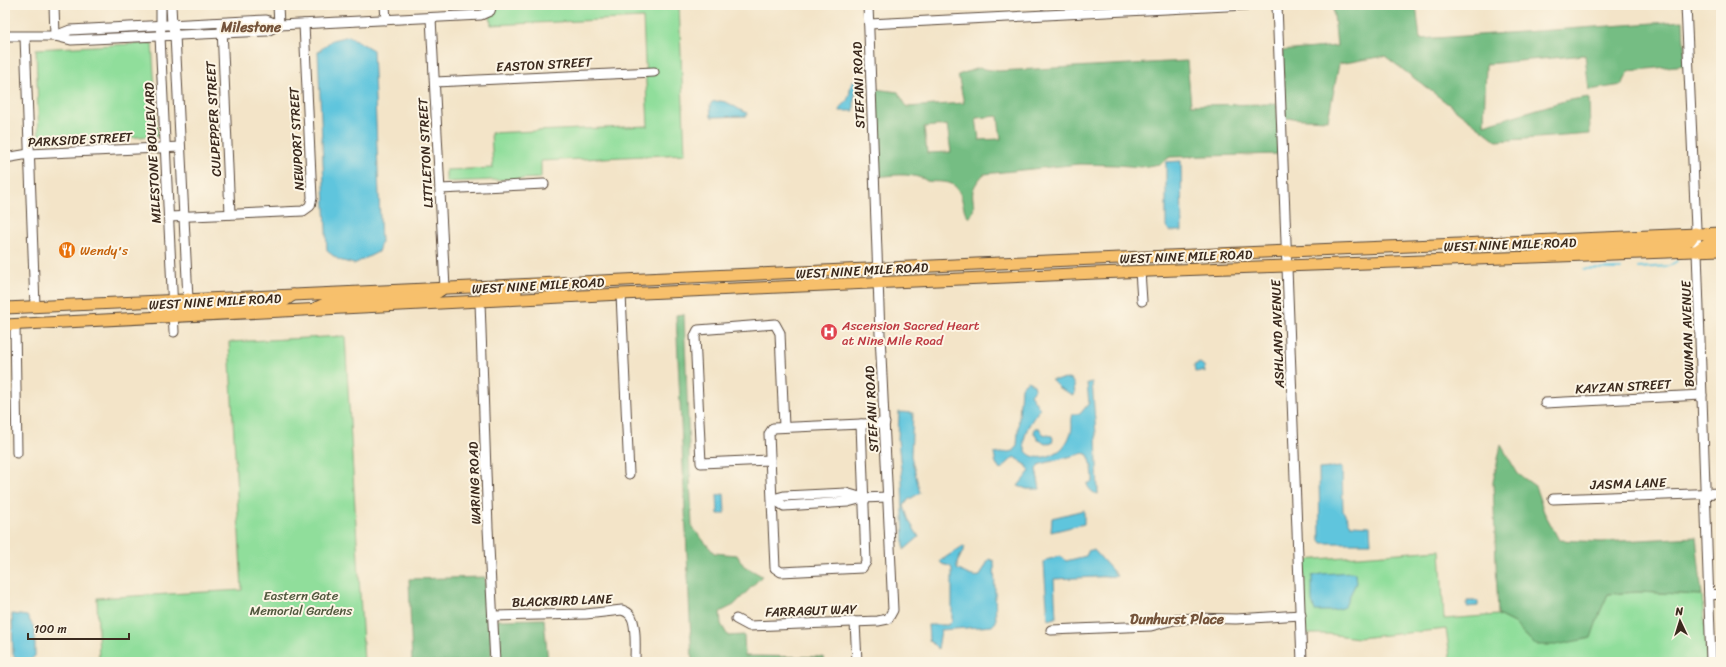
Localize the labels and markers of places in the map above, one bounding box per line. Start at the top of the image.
place label: Wendy's [80,239,129,262]
restaurant icon: Wendy's [57,240,77,260]
place label: Ascension Sacred Heart at Nine Mile Road [841,314,980,352]
hospital icon: Ascension Sacred Heart at Nine Mile Road [819,322,839,342]

